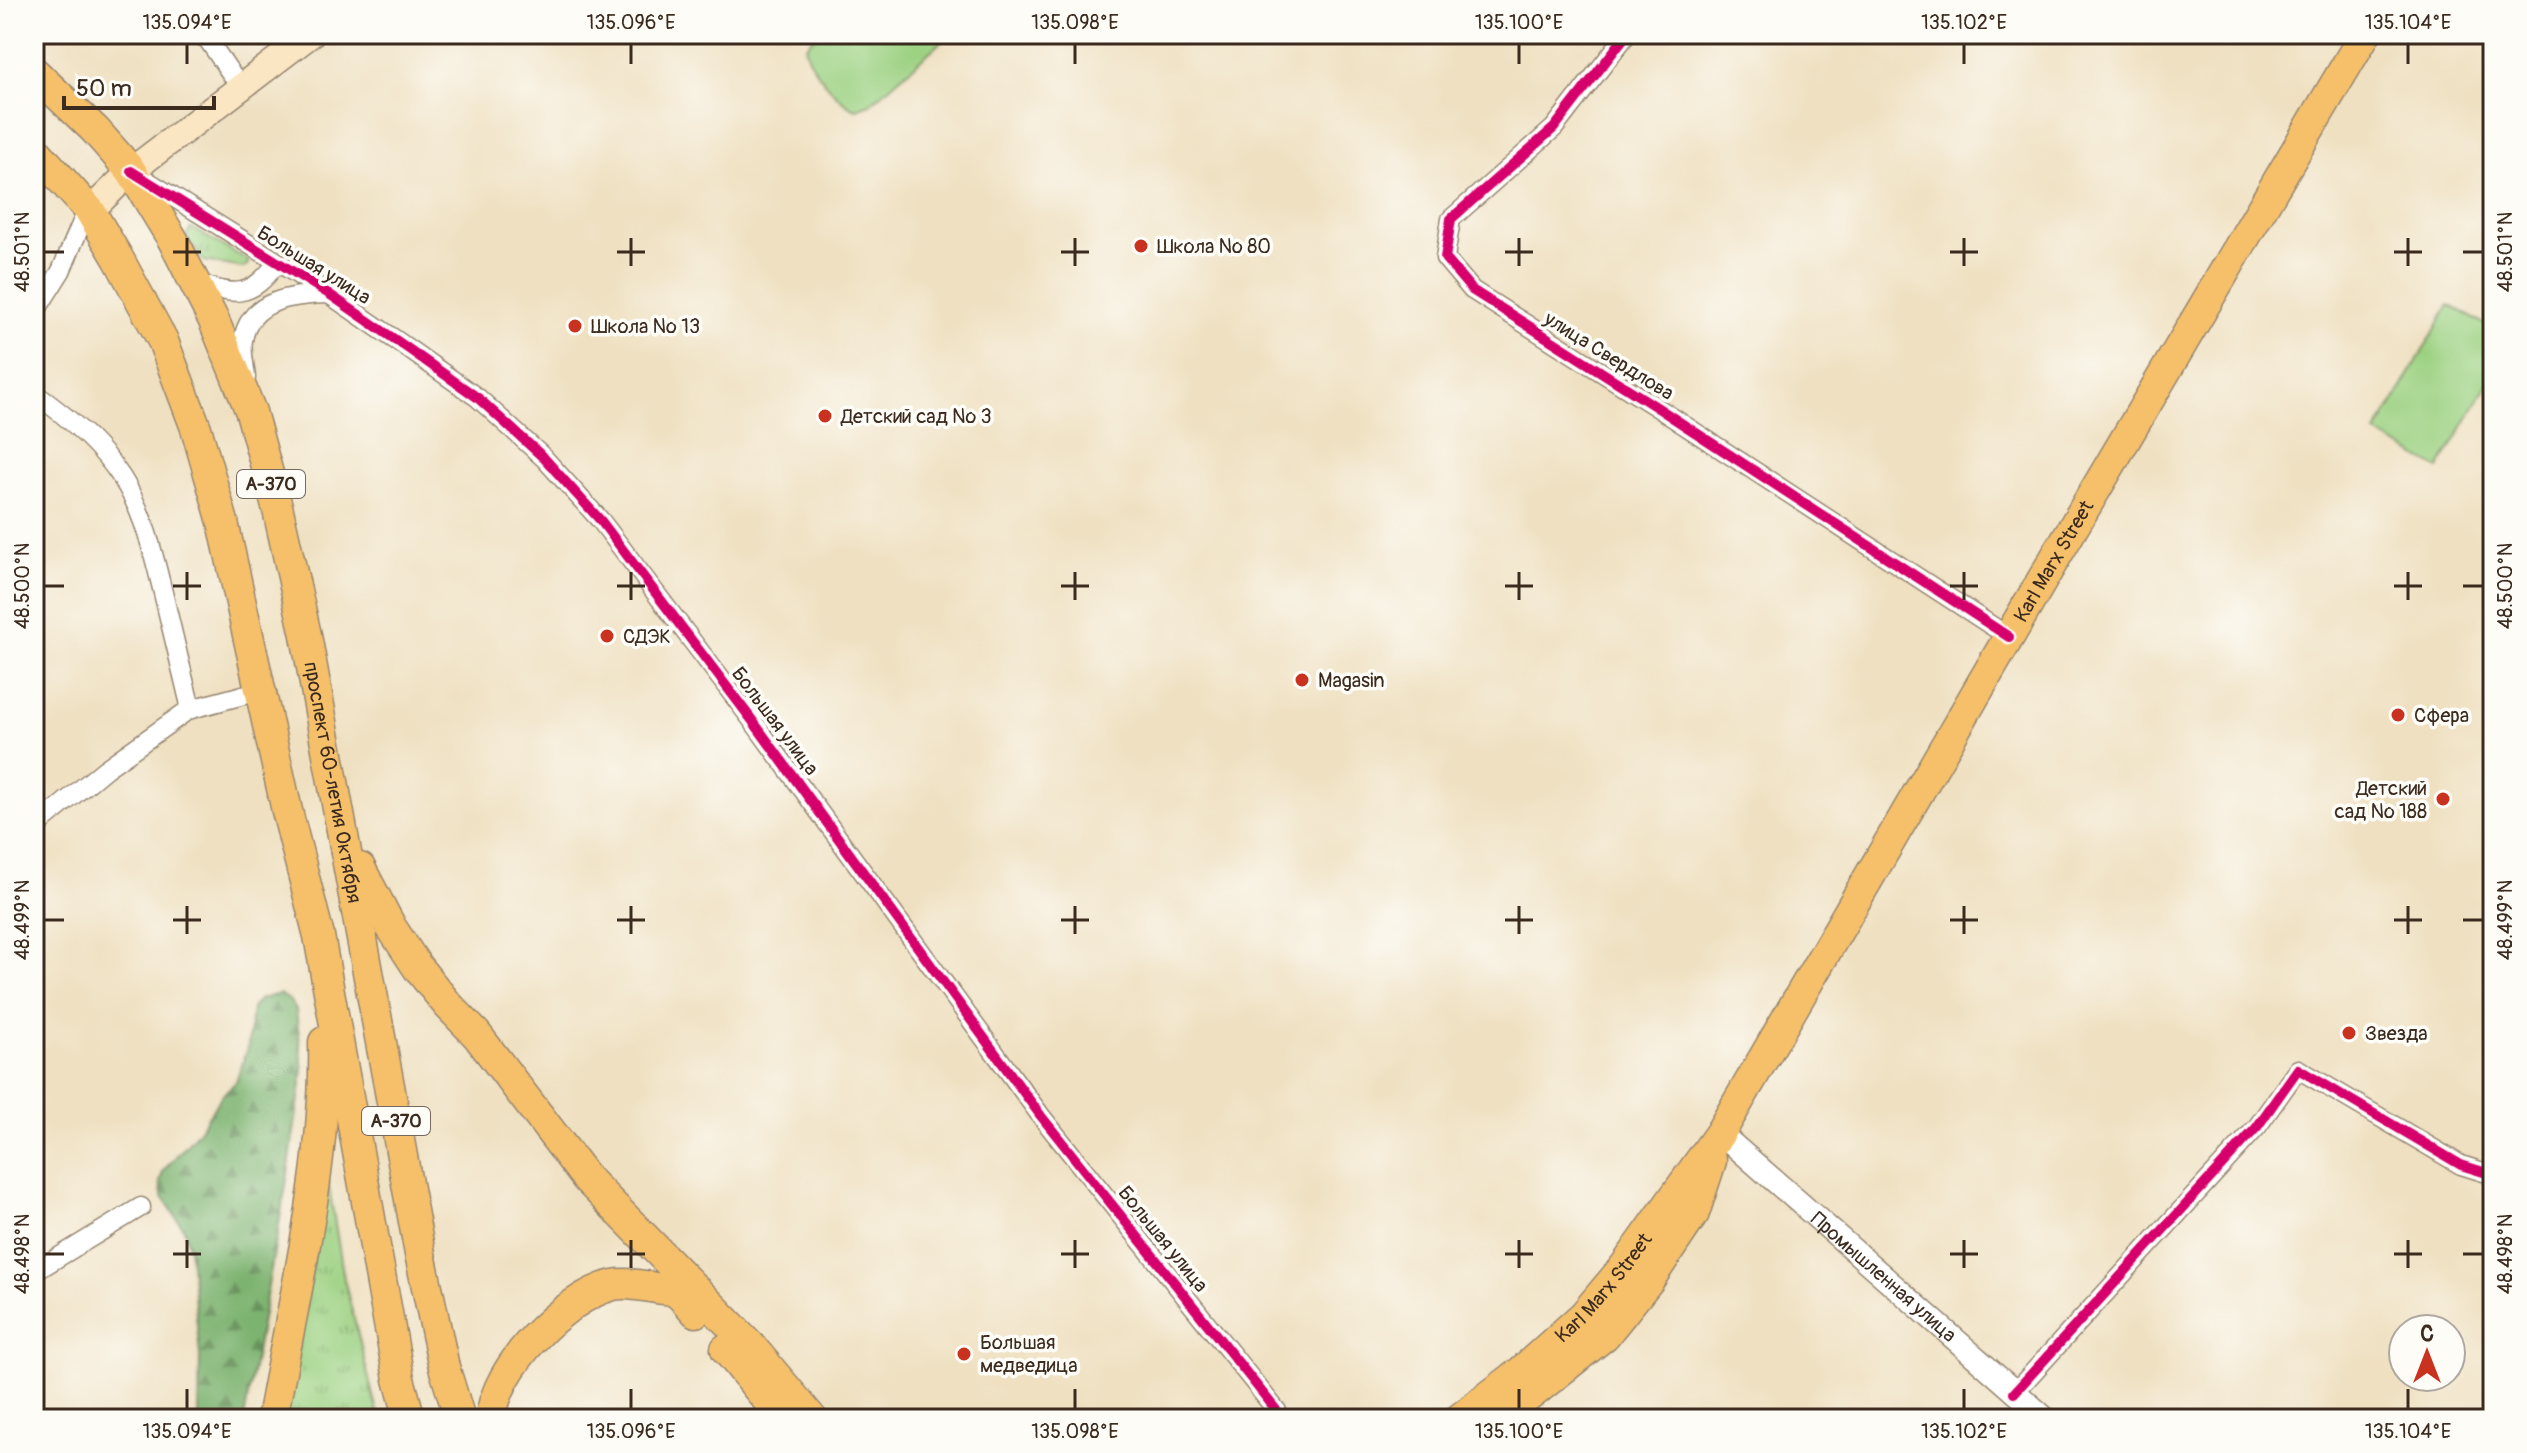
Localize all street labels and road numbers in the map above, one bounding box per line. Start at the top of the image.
street label: Большая улица [252,220,376,310]
street label: улица Свердлова [1539,306,1678,406]
road number: А-370 [237,470,305,498]
street label: Karl Marx Street [2008,495,2099,627]
street label: проспект 60-летия Октября [299,659,368,905]
street label: Большая улица [726,662,824,780]
road number: А-370 [362,1107,430,1135]
street label: Большая улица [1113,1181,1213,1297]
street label: Промышленная улица [1806,1206,1962,1347]
street label: Karl Marx Street [1549,1227,1658,1348]

